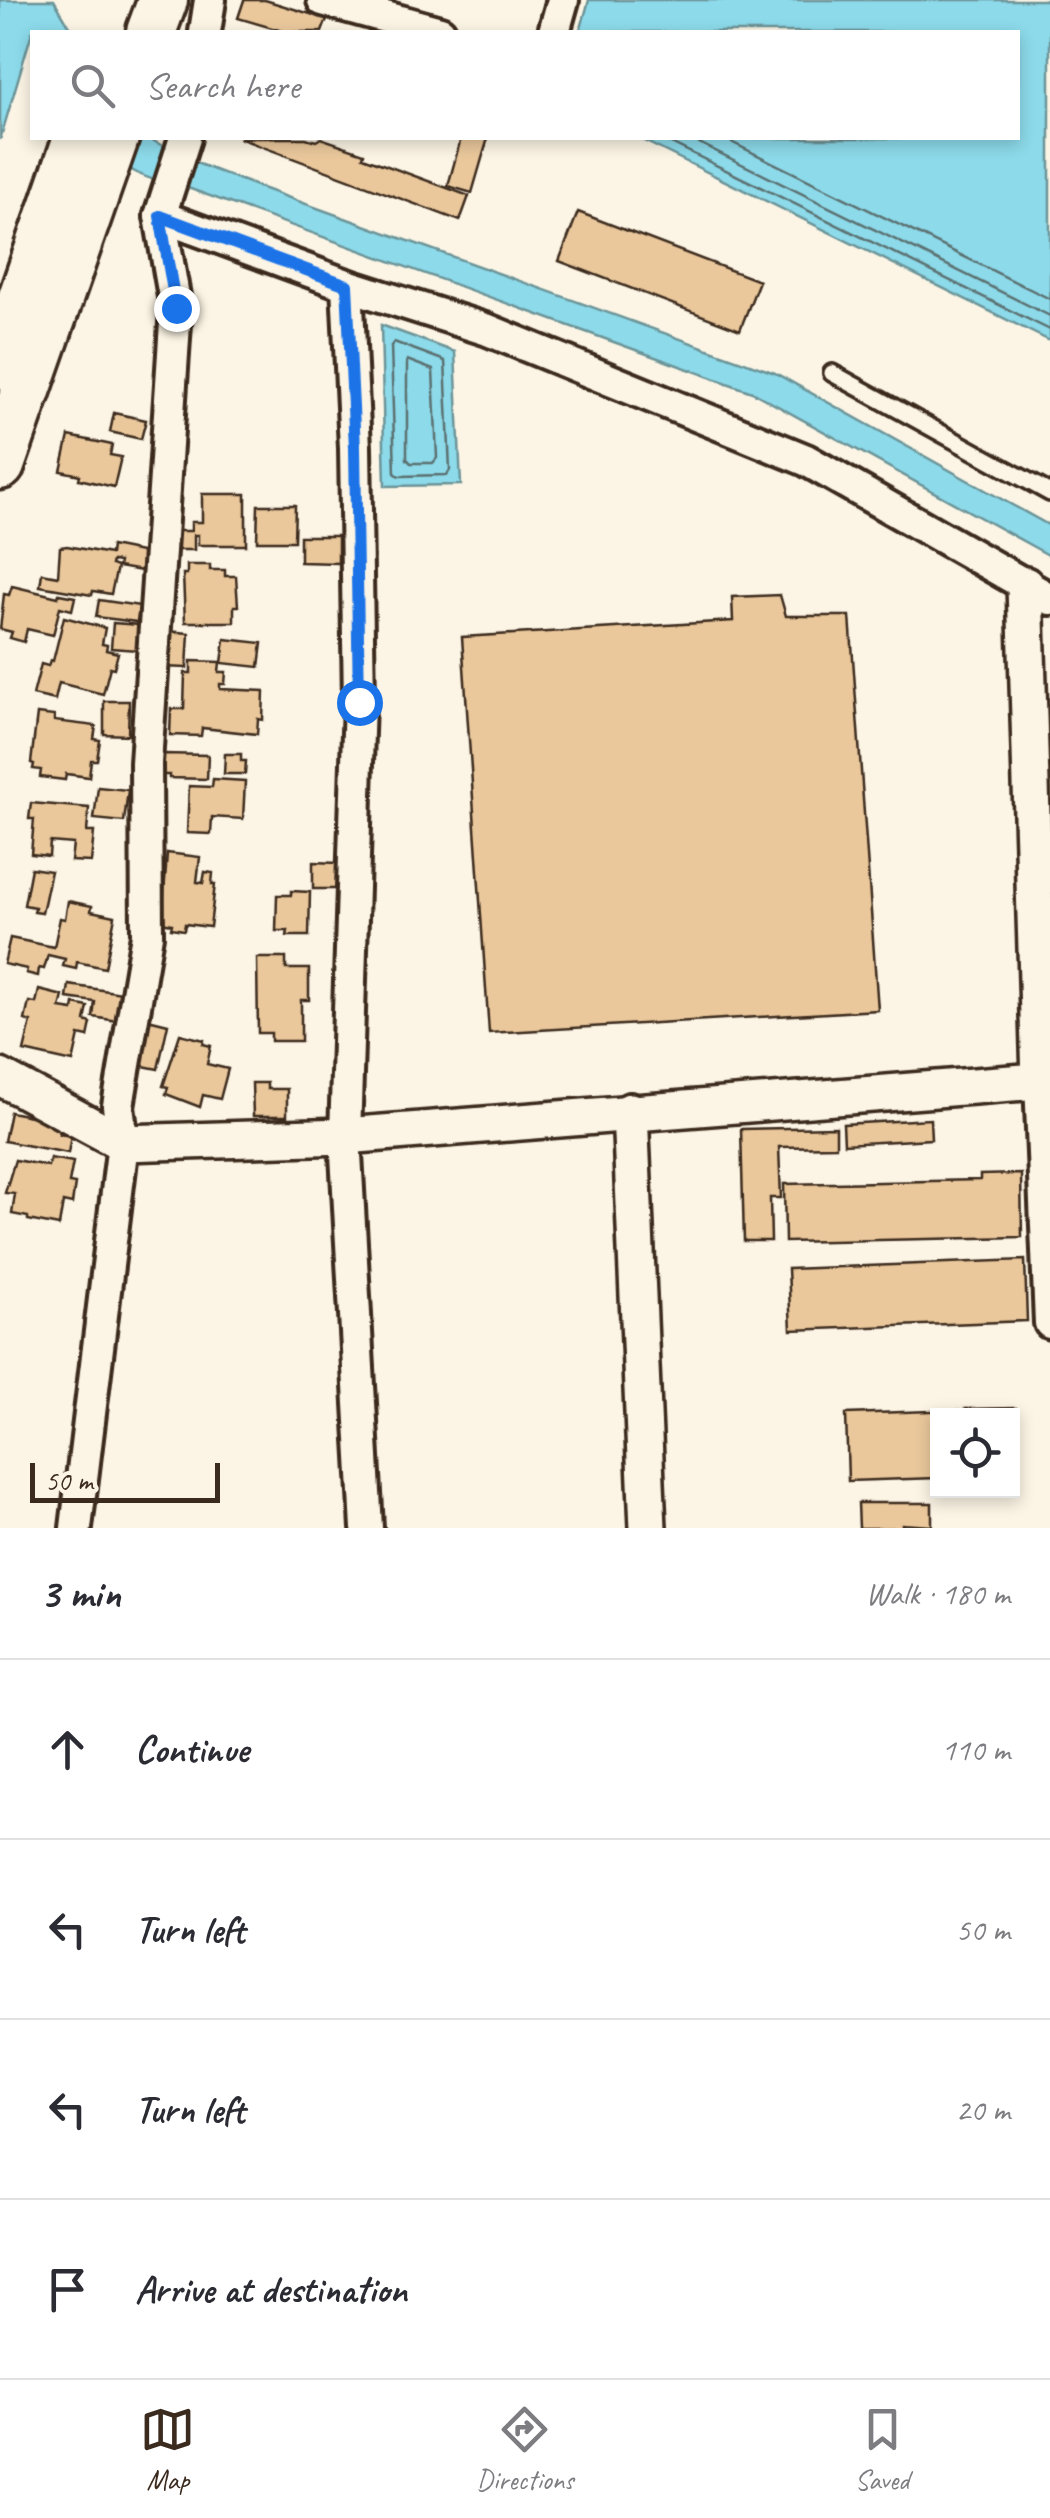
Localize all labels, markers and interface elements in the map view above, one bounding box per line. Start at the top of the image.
search box [30,30,1020,140]
icon: search [65,58,120,113]
text: Search here [145,62,300,109]
route end [154,286,200,332]
route start [337,680,383,726]
map controls [930,1408,1020,1498]
button: locate [930,1408,1020,1498]
scale bar [30,1458,220,1502]
text: 50 m [45,1463,93,1498]
text: 3 min [40,1567,120,1620]
text: Walk · 180 m [866,1573,1010,1614]
icon: ahead [40,1722,95,1777]
text: Continue [135,1726,249,1773]
text: 110 m [941,1729,1010,1770]
icon: left [40,1902,95,1957]
text: Turn left [135,1906,245,1953]
text: 50 m [956,1909,1010,1950]
icon: left [40,2082,95,2137]
text: Turn left [135,2086,245,2133]
text: 20 m [956,2089,1010,2130]
icon: arrive [40,2262,95,2317]
text: Arrive at destination [135,2266,407,2313]
tab: Map [140,2402,195,2497]
tab: Directions [476,2402,574,2497]
tab: Saved [855,2402,910,2497]

